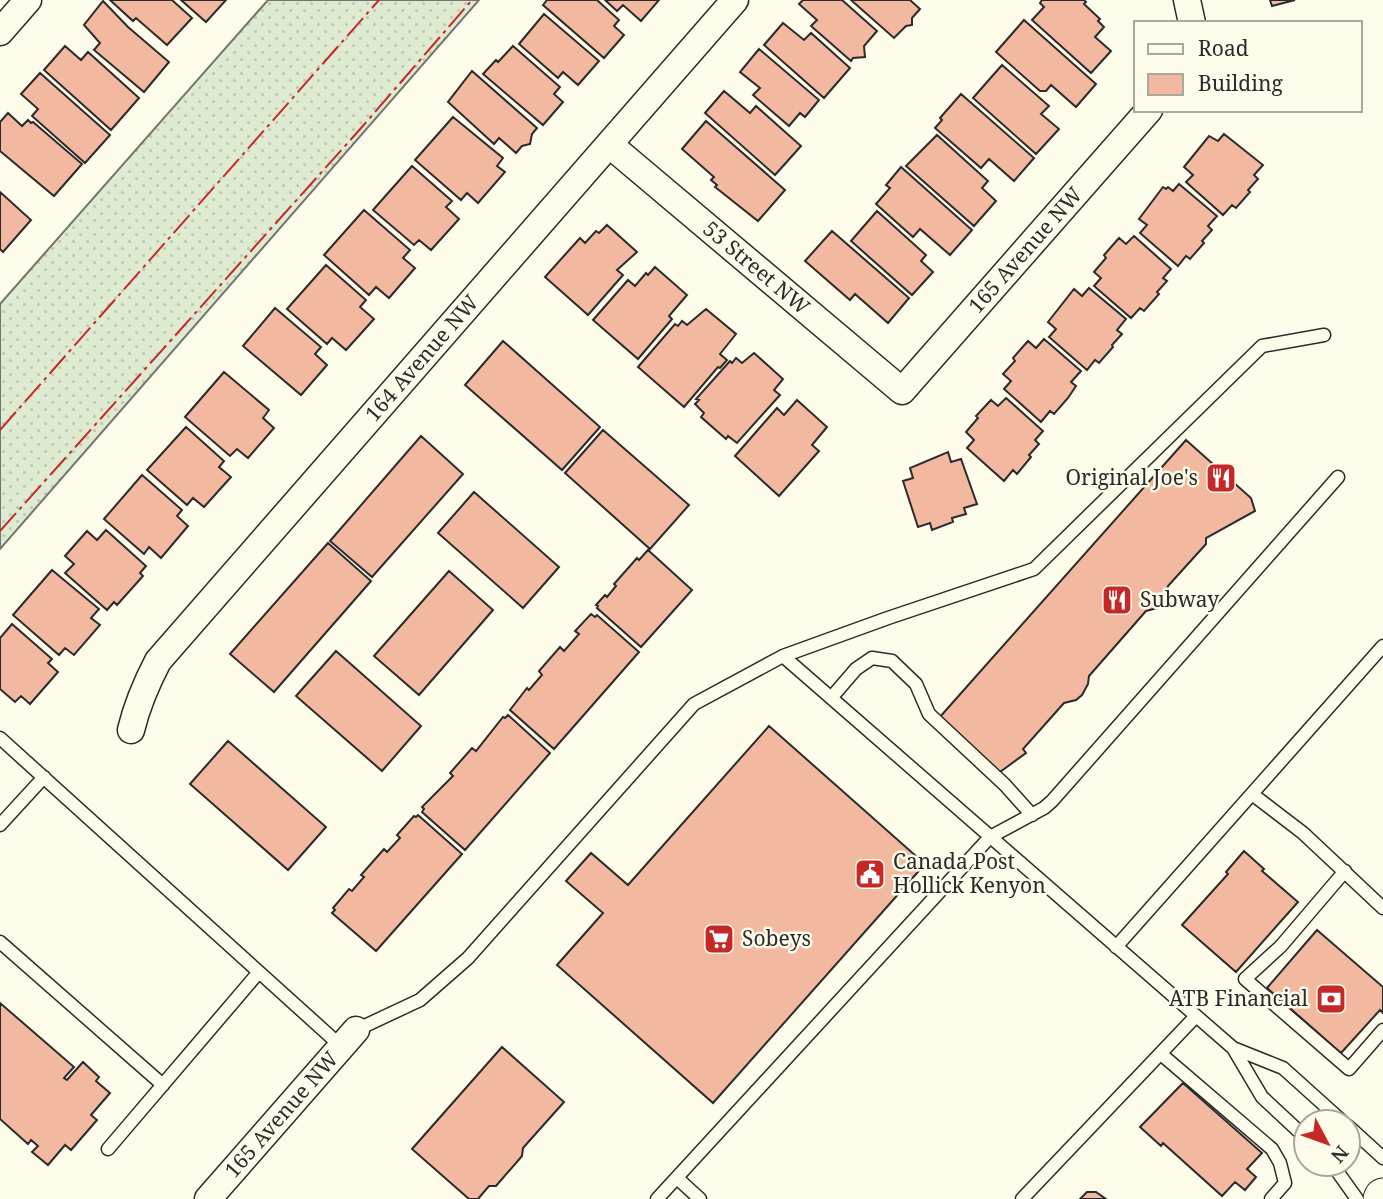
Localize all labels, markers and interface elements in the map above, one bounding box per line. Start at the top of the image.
legend [1134,21,1362,112]
text: Road [1198,34,1249,62]
text: Building [1198,69,1283,97]
street label: 165 Avenue NW [962,181,1088,319]
street label: 53 Street NW [698,214,816,320]
street label: 164 Avenue NW [358,288,484,427]
restaurant icon: Original Joe's [1204,461,1238,495]
place label: Original Joe's [1066,463,1198,491]
restaurant icon: Subway [1100,583,1134,617]
place label: Subway [1140,585,1219,613]
place label: Canada Post Hollick Kenyon [893,847,1046,899]
public building icon: Canada Post Hollick Kenyon [853,857,887,891]
supermarket icon: Sobeys [702,922,736,956]
place label: Sobeys [742,924,811,952]
bank icon: ATB Financial [1314,982,1348,1016]
place label: ATB Financial [1169,984,1308,1012]
street label: 165 Avenue NW [218,1045,344,1183]
north arrow [1292,1108,1362,1178]
text: N [1325,1140,1355,1168]

